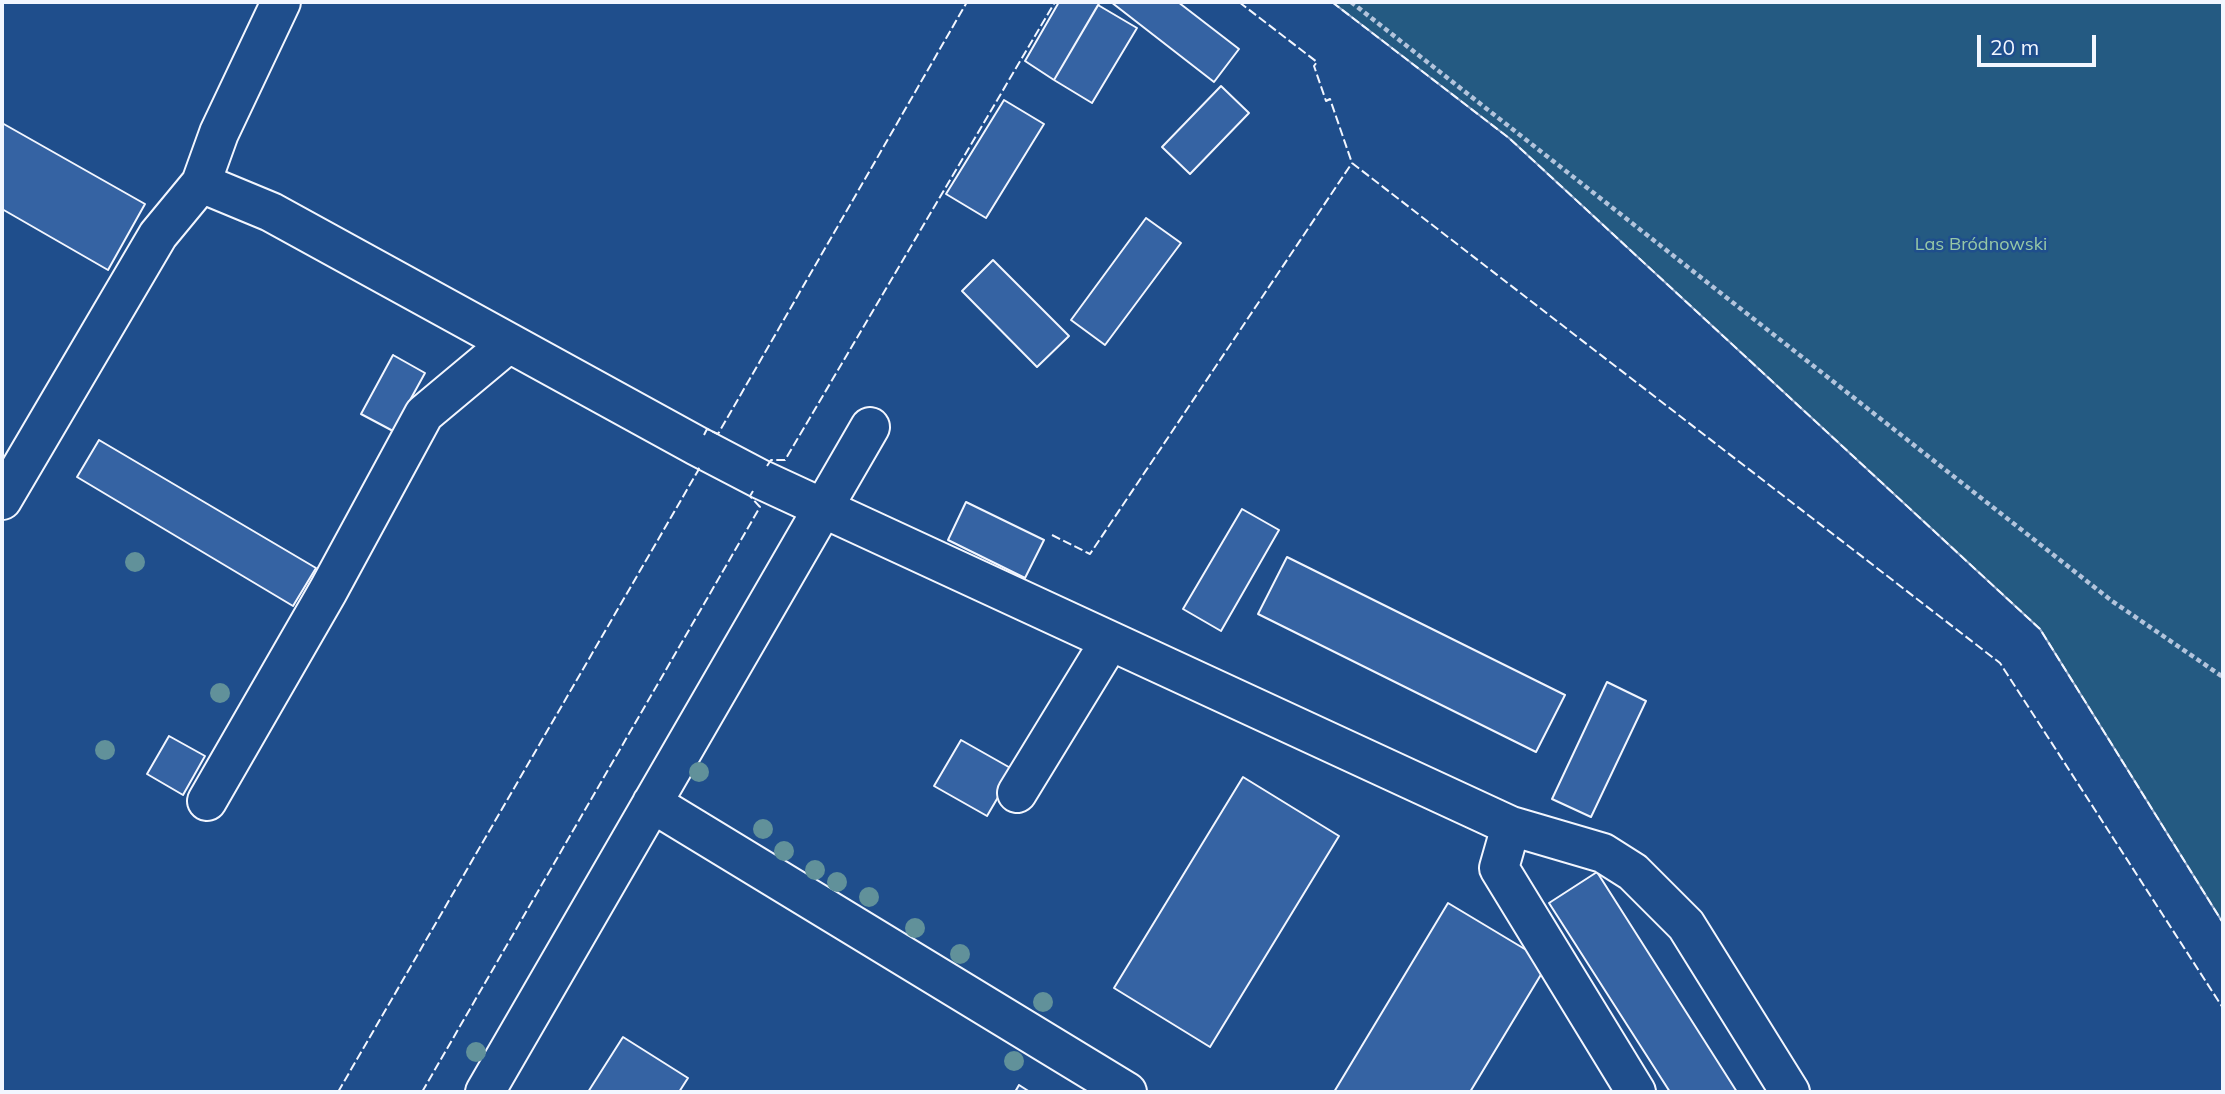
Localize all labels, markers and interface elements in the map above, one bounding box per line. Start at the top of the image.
scale bar [1980,21,2099,65]
text: 20 m [1990,34,2039,60]
park label: Las Bródnowski [1915,234,2047,256]

